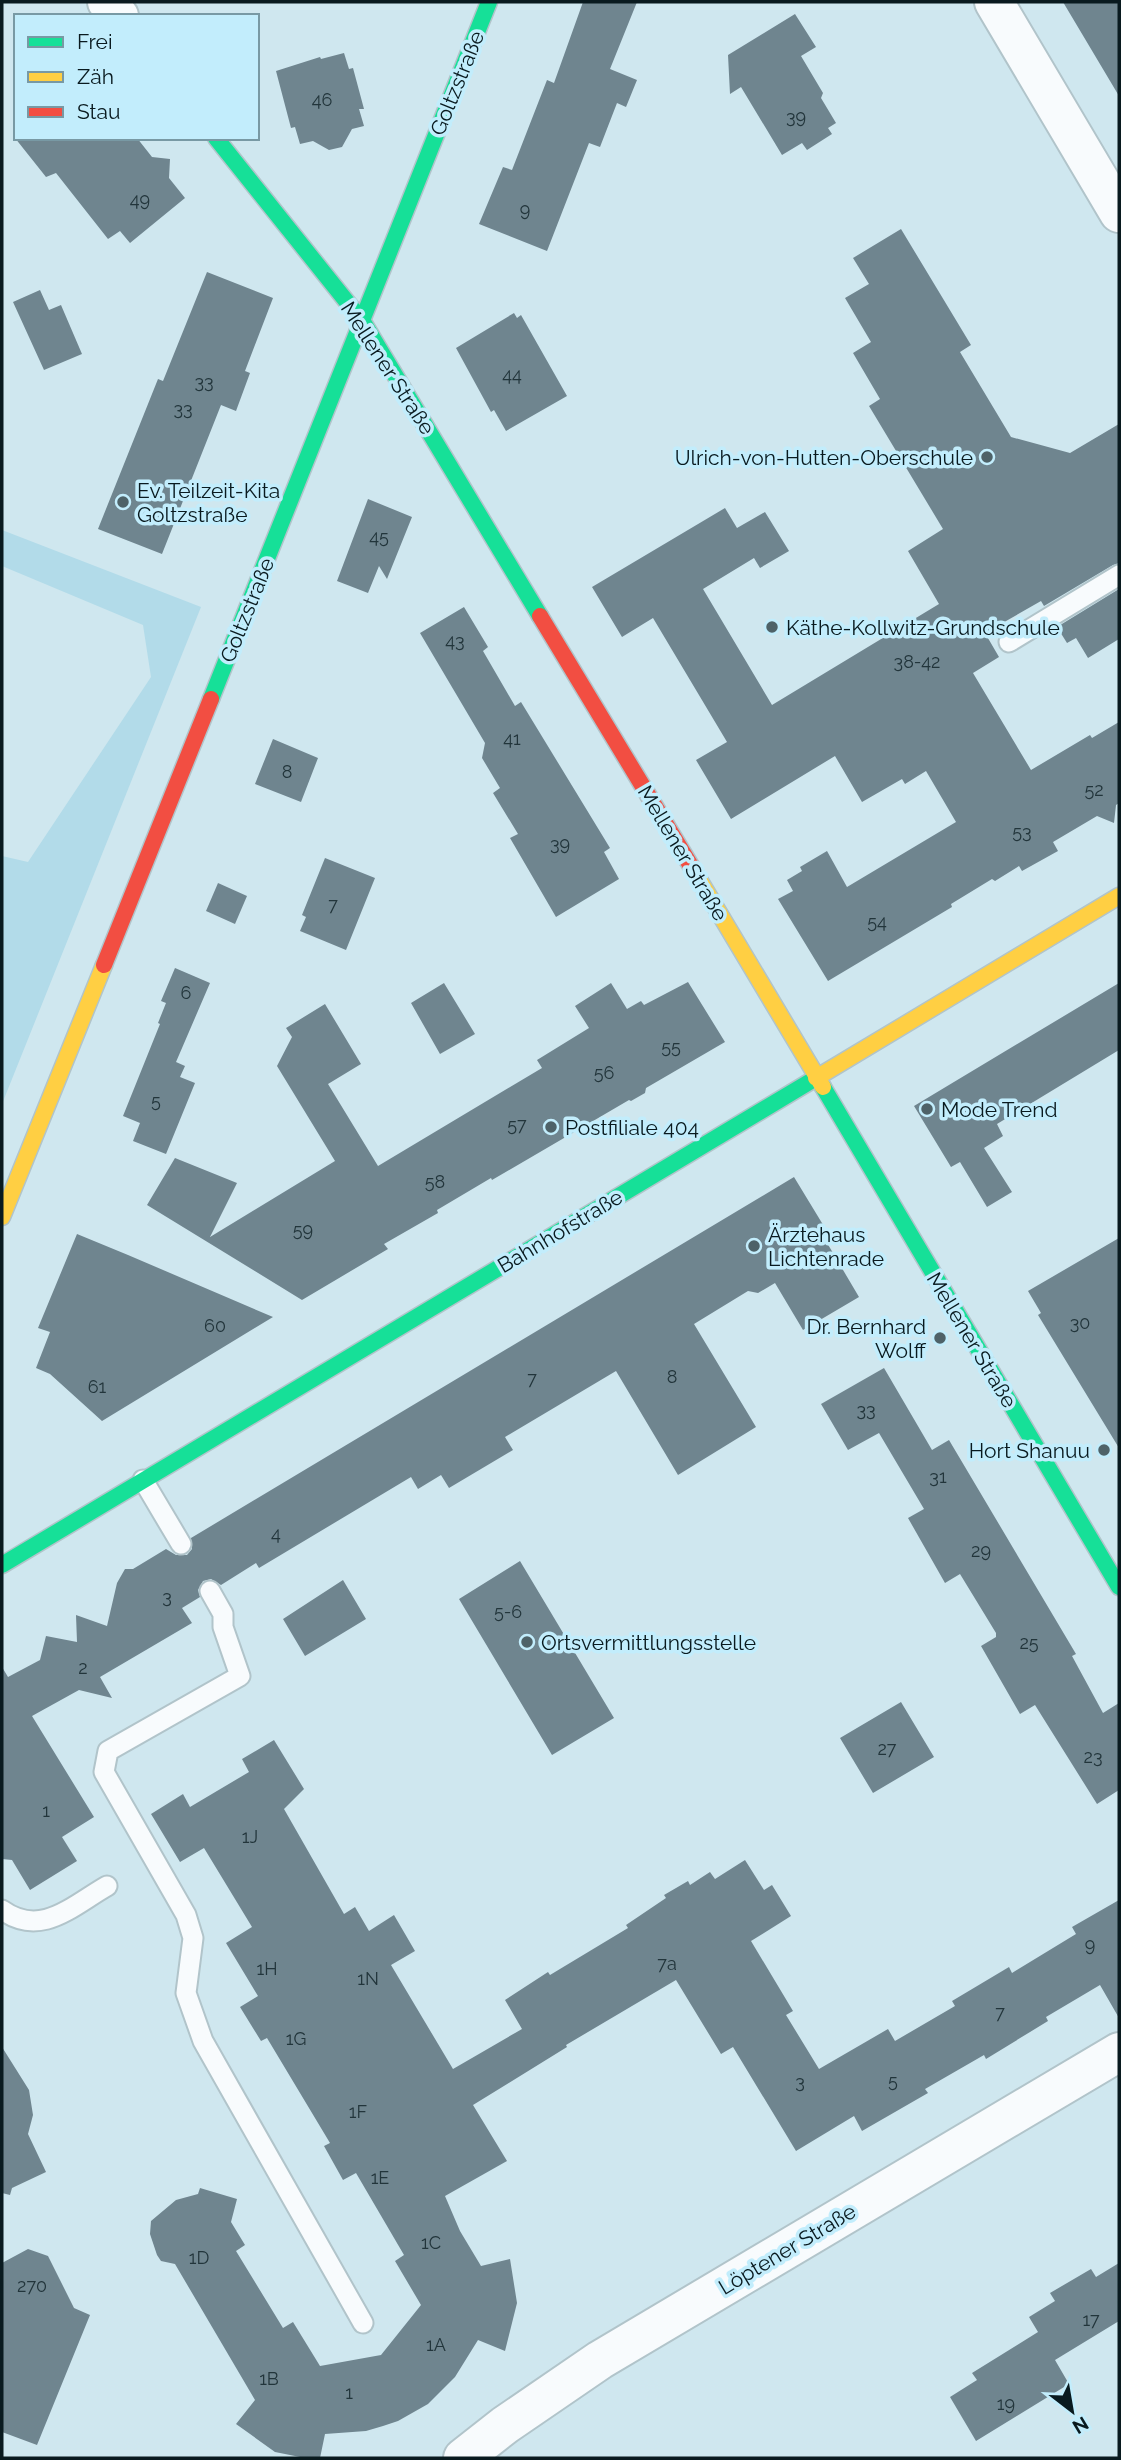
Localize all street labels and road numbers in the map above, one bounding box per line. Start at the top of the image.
street label: Goltzstraße [425,27,489,139]
street label: Mellener Straße [336,297,440,439]
street label: Goltzstraße [215,554,279,666]
street label: Mellener Straße [633,781,733,925]
street label: Bahnhofstraße [493,1184,627,1278]
street label: Mellener Straße [922,1268,1022,1412]
street label: Löptener Straße [714,2198,860,2300]

